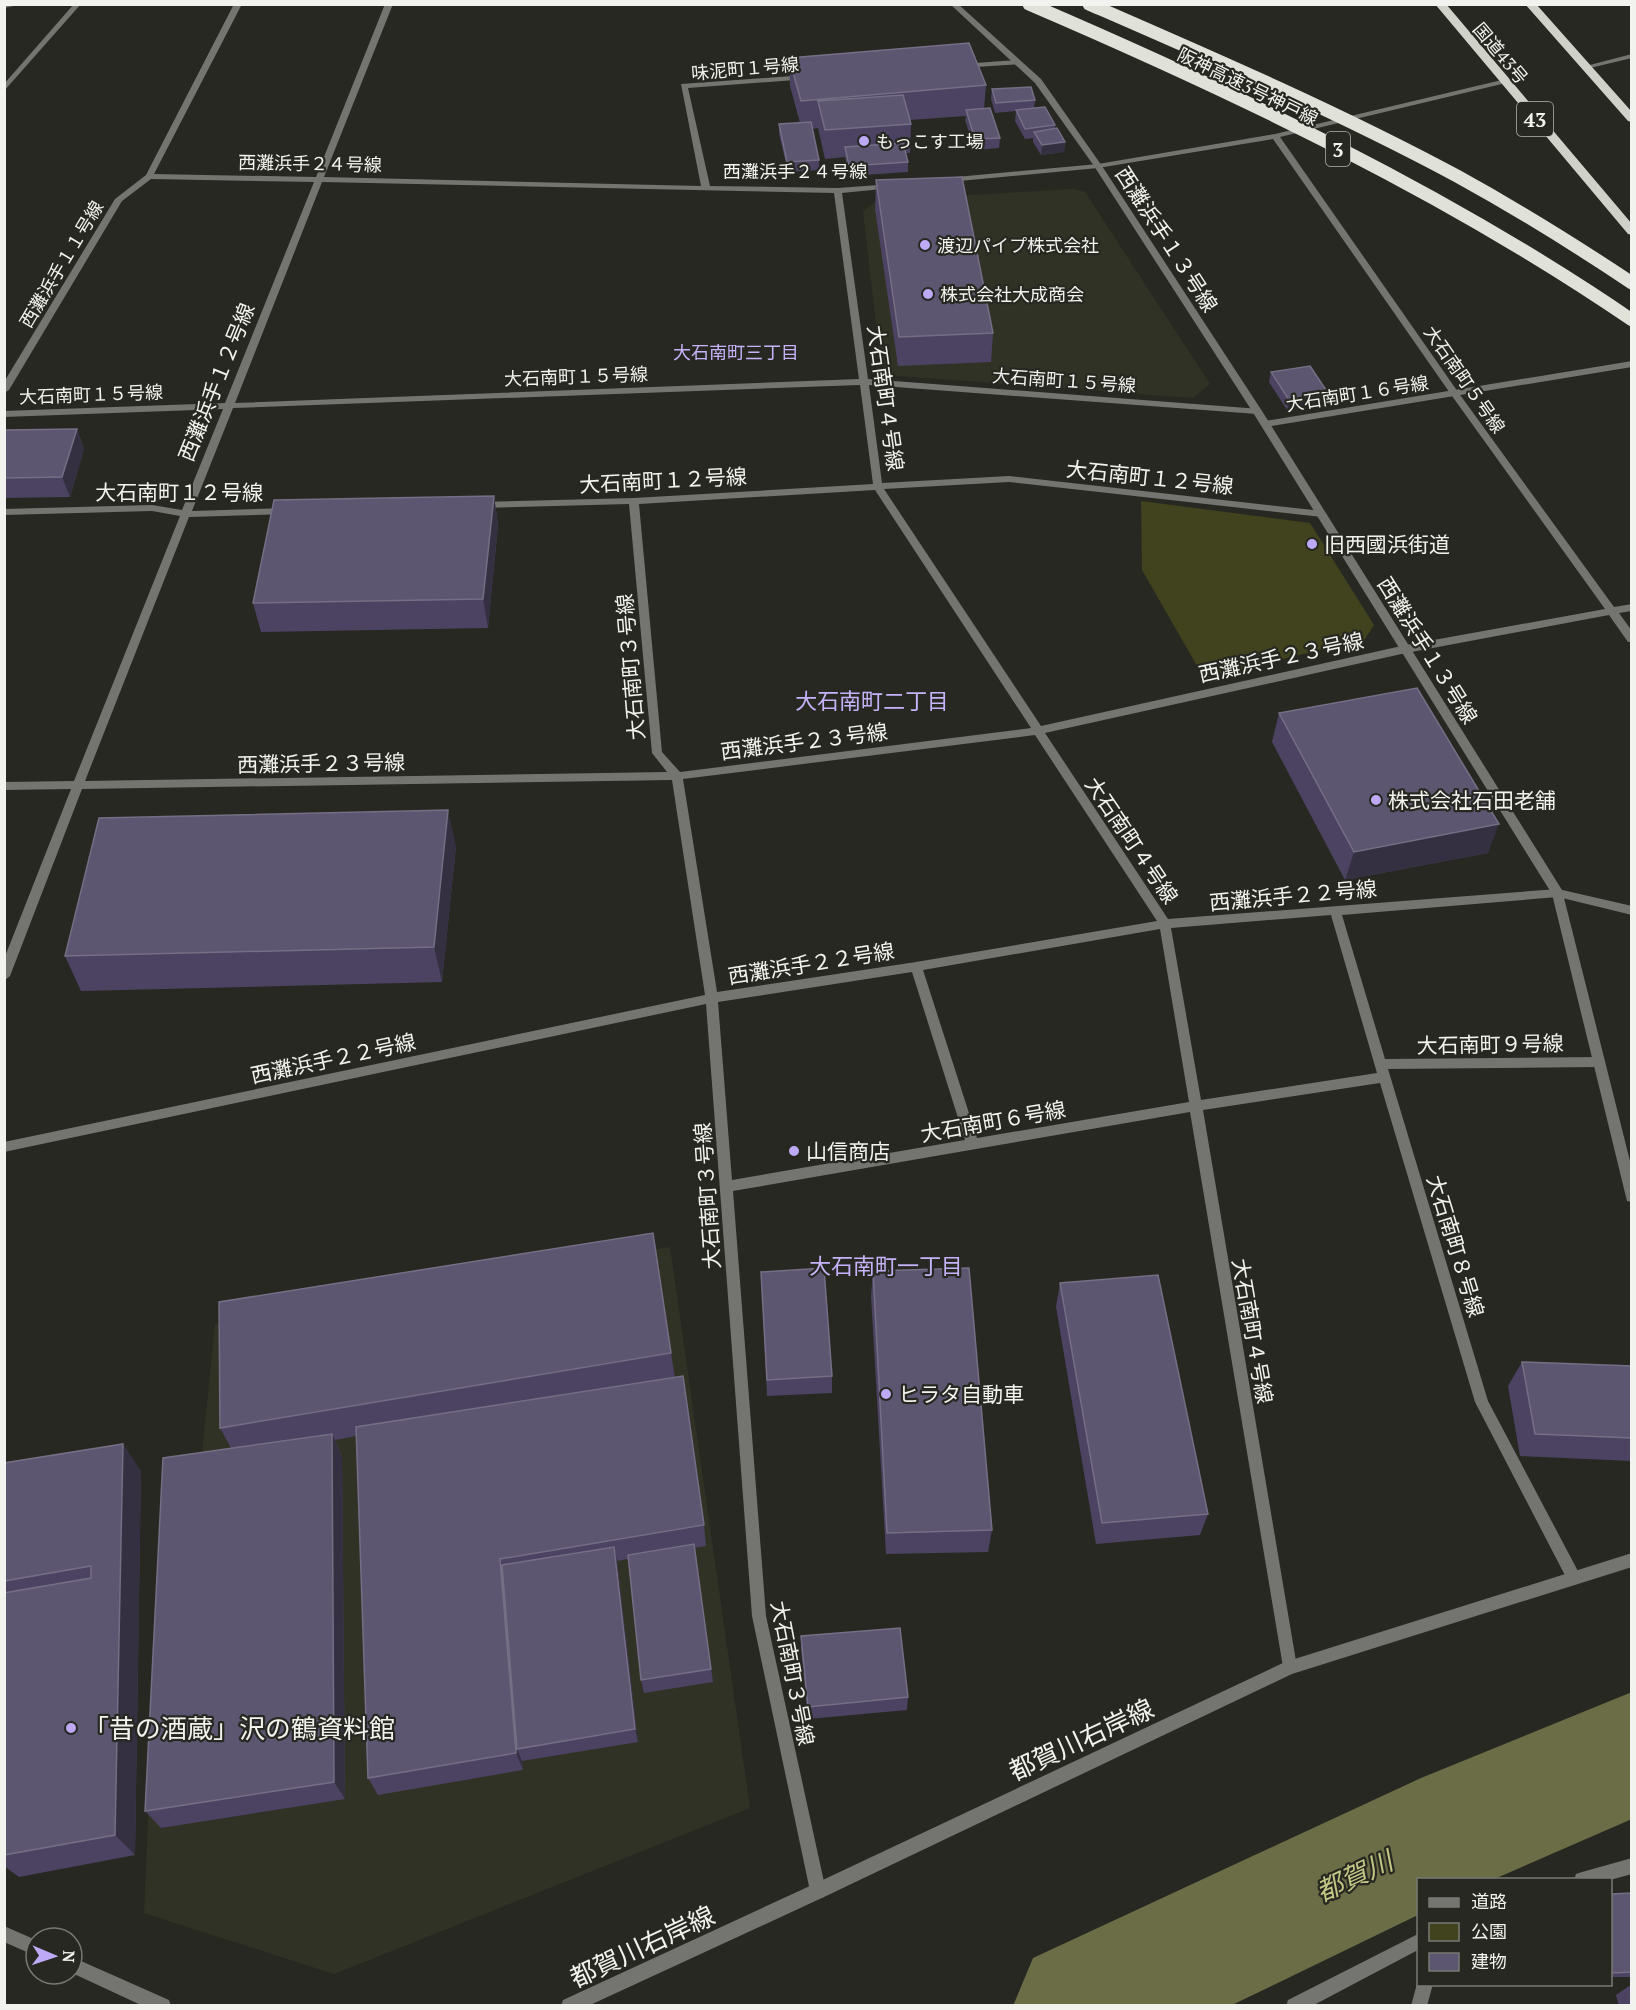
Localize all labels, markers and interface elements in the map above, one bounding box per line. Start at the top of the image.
street label: 国道43号 [1468,17,1534,89]
street label: 阪神高速3号神戸線 [1174,42,1322,130]
street label: 味泥町１号線 [690,51,800,85]
road number: 43 [1517,102,1553,136]
place label: もっこす工場 [876,129,984,153]
road number: 3 [1326,132,1350,166]
marker: もっこす工場 [857,134,871,148]
street label: 西灘浜手２４号線 [238,150,382,176]
street label: 西灘浜手２４号線 [723,159,867,183]
street label: 西灘浜手１３号線 [1110,161,1224,317]
street label: 西灘浜手１１号線 [14,196,108,332]
place label: 渡辺パイプ株式会社 [937,233,1099,257]
marker: 渡辺パイプ株式会社 [918,238,932,252]
place label: 株式会社大成商会 [940,282,1084,306]
marker: 株式会社大成商会 [921,287,935,301]
street label: 西灘浜手１２号線 [172,299,260,465]
street label: 大石南町５号線 [1419,321,1511,437]
street label: 大石南町４号線 [862,323,910,473]
district label: 大石南町三丁目 [673,340,799,364]
street label: 大石南町１５号線 [504,361,648,391]
street label: 大石南町１５号線 [991,363,1137,397]
street label: 大石南町１６号線 [1284,370,1430,416]
street label: 大石南町１５号線 [19,379,163,409]
street label: 大石南町１２号線 [1065,454,1235,500]
street label: 大石南町１２号線 [578,462,748,498]
street label: 大石南町１２号線 [95,478,263,506]
place label: 旧西國浜街道 [1324,530,1450,558]
marker: 旧西國浜街道 [1305,537,1319,551]
street label: 西灘浜手１３号線 [1372,571,1484,729]
street label: 大石南町３号線 [610,593,650,741]
street label: 西灘浜手２３号線 [1196,626,1366,688]
district label: 大石南町二丁目 [795,686,949,715]
street label: 西灘浜手２３号線 [719,717,889,765]
street label: 西灘浜手２３号線 [237,748,405,778]
street label: 大石南町４号線 [1079,771,1185,909]
place label: 株式会社石田老舗 [1388,786,1556,814]
marker: 株式会社石田老舗 [1369,793,1383,807]
street label: 西灘浜手２２号線 [1208,874,1378,916]
street label: 西灘浜手２２号線 [726,936,896,990]
street label: 西灘浜手２２号線 [248,1027,418,1089]
street label: 大石南町９号線 [1416,1029,1564,1059]
street label: 大石南町６号線 [918,1094,1068,1148]
street label: 大石南町３号線 [688,1122,726,1270]
place label: 山信商店 [806,1137,890,1165]
marker: 山信商店 [787,1144,801,1158]
street label: 大石南町８号線 [1421,1172,1491,1320]
district label: 大石南町一丁目 [809,1251,963,1280]
street label: 大石南町４号線 [1226,1256,1280,1406]
place label: ヒラタ自動車 [898,1380,1024,1408]
marker: ヒラタ自動車 [879,1387,893,1401]
street label: 大石南町３号線 [765,1598,821,1748]
street label: 都賀川右岸線 [1003,1691,1159,1787]
place label: 「昔の酒蔵」沢の鶴資料館 [83,1711,395,1745]
marker: 「昔の酒蔵」沢の鶴資料館 [64,1721,78,1735]
water label: 都賀川 [1310,1841,1401,1909]
legend [1417,1878,1612,1986]
text: 道路 [1471,1889,1507,1913]
street label: 都賀川右岸線 [564,1898,720,1994]
text: 公園 [1471,1919,1507,1943]
north arrow [24,1926,84,1986]
text: 建物 [1471,1949,1507,1973]
text: N [58,1950,80,1963]

